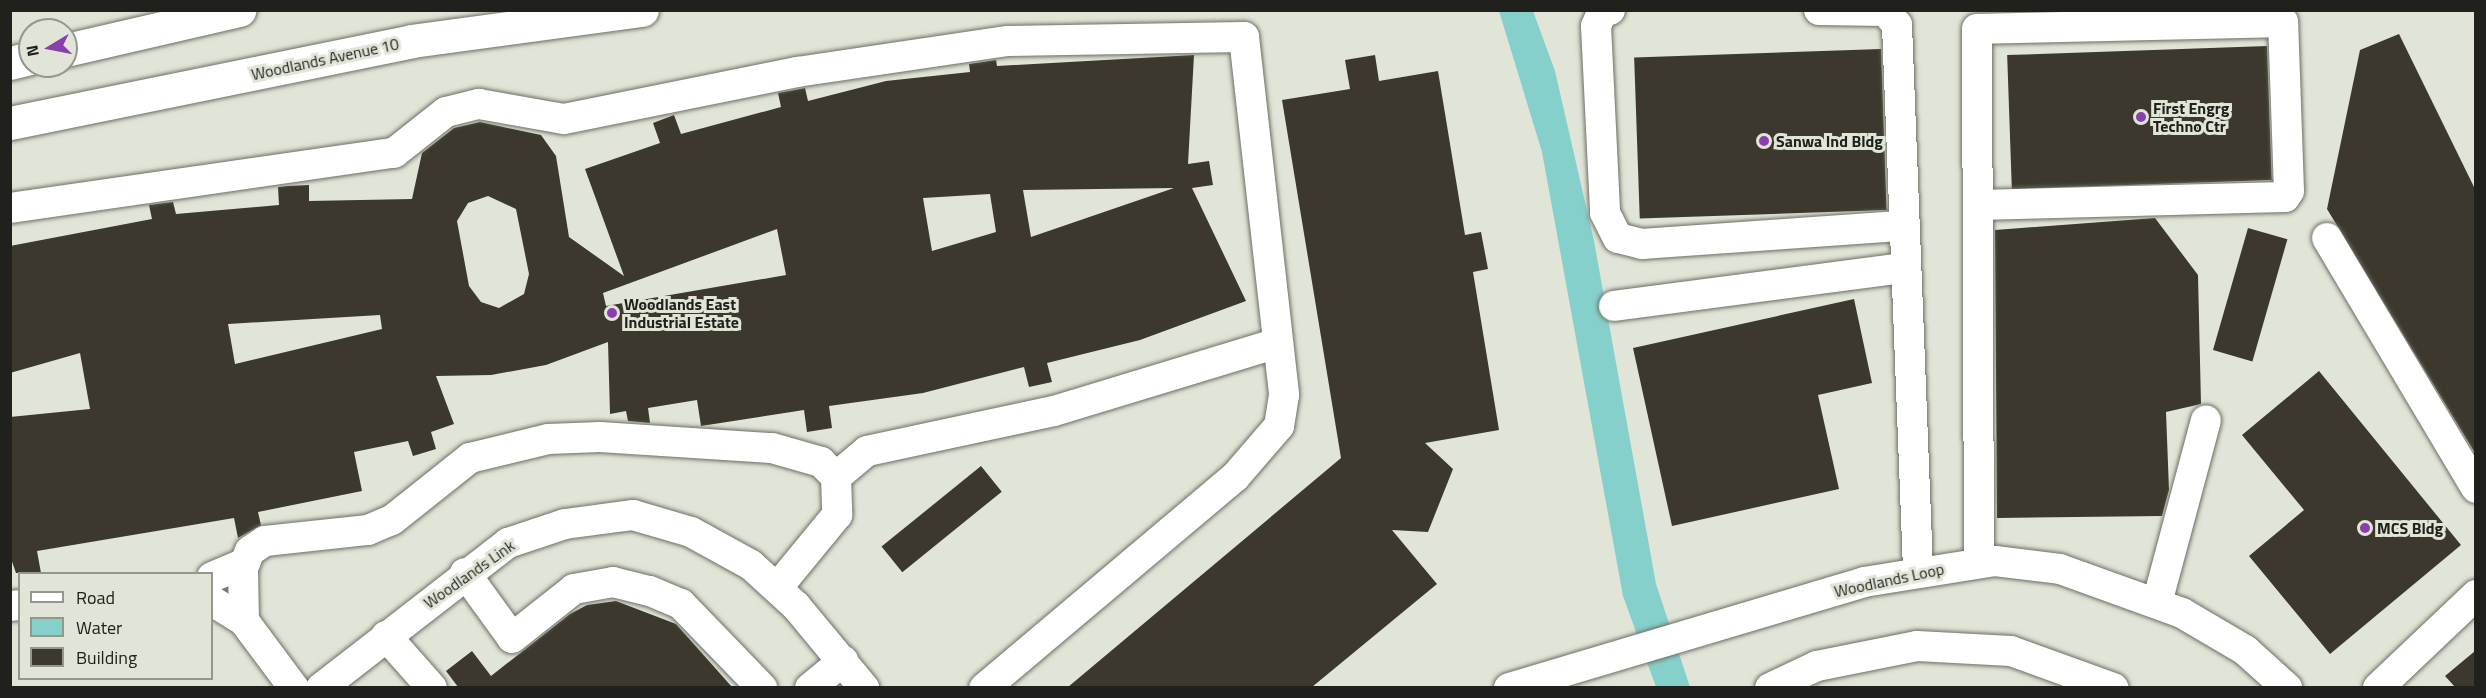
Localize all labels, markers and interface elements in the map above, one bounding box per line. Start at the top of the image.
north arrow [18,18,78,78]
street label: Woodlands Avenue 10 [249,34,401,84]
text: N [19,43,45,58]
place label: First Engrg Techno Ctr [2153,98,2229,136]
marker: First Engrg Techno Ctr [2134,110,2148,124]
place label: Sanwa Ind Bldg [1776,131,1883,151]
marker: Sanwa Ind Bldg [1757,134,1771,148]
place label: Woodlands East Industrial Estate [624,294,739,332]
marker: Woodlands East Industrial Estate [605,306,619,320]
place label: MCS Bldg [2377,518,2443,538]
marker: MCS Bldg [2358,521,2372,535]
street label: Woodlands Link [420,536,518,612]
street label: Woodlands Loop [1832,559,1946,601]
legend [18,572,213,680]
text: Road [76,584,115,611]
text: Water [76,614,122,641]
text: Building [76,644,137,671]

